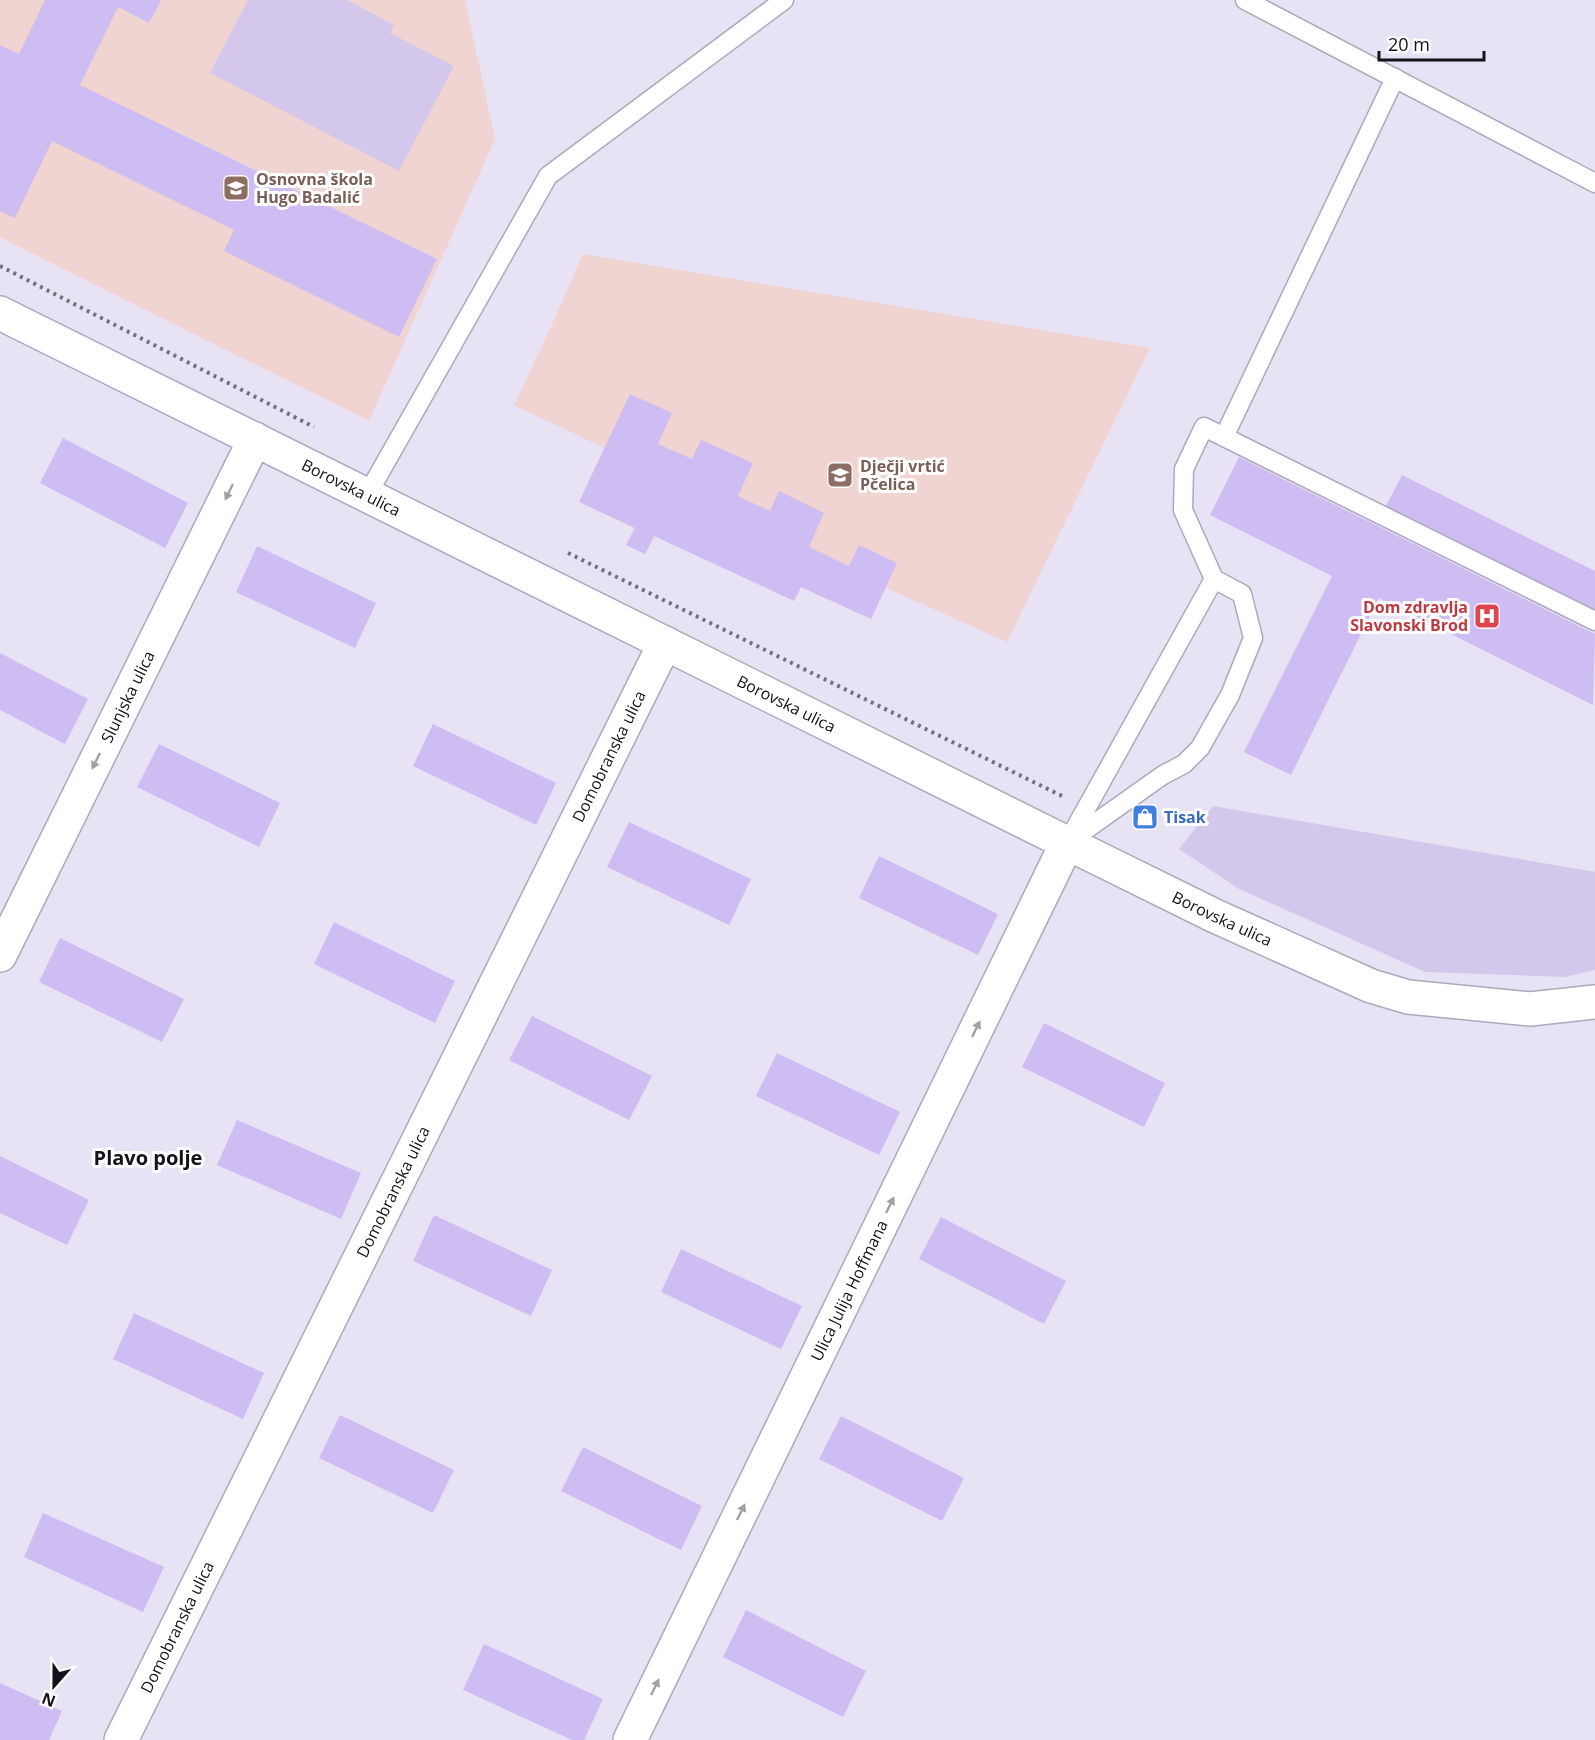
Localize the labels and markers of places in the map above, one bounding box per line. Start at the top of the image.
place label: Osnovna škola Hugo Badalić [256,168,373,208]
school or university icon: Osnovna škola Hugo Badalić [221,173,251,203]
place label: Dječji vrtić Pčelica [860,455,945,495]
school or university icon: Dječji vrtić Pčelica [825,460,855,490]
place label: Dom zdravlja Slavonski Brod [1350,596,1468,636]
hospital icon: Dom zdravlja Slavonski Brod [1472,601,1502,631]
shop icon: Tisak [1130,802,1160,832]
place label: Tisak [1164,806,1206,828]

